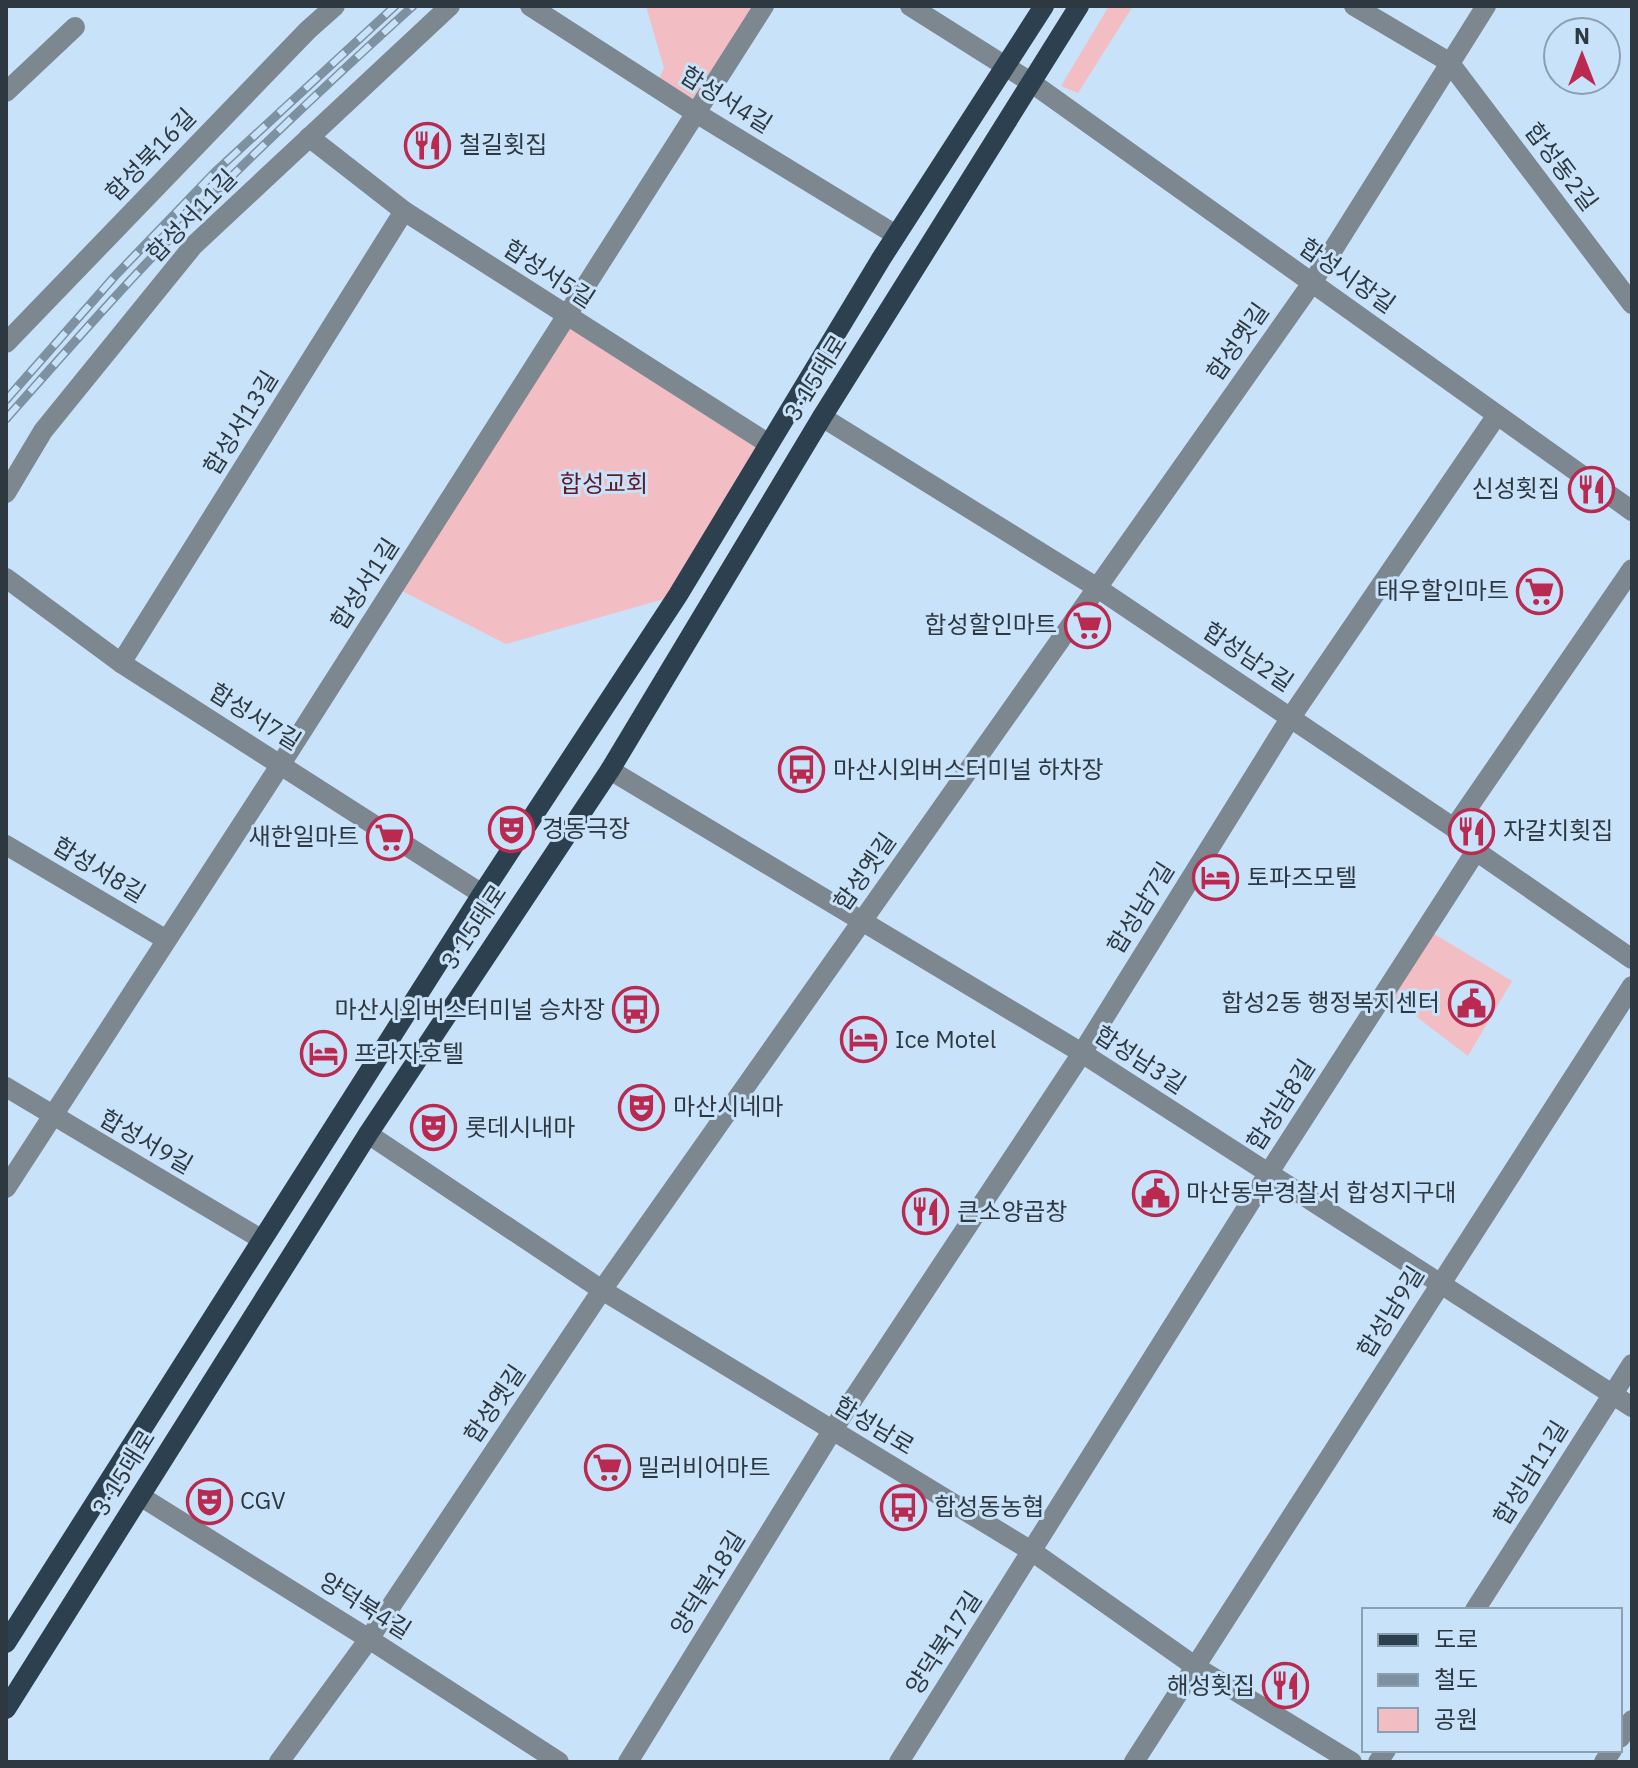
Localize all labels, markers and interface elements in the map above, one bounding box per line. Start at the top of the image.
north arrow [1542,16,1622,96]
text: N [1574,21,1590,50]
street label: 합성서4길 [674,58,779,140]
street label: 합성북16길 [98,101,202,208]
street label: 합성동2길 [1518,116,1605,217]
restaurant icon: 철길횟집 [404,121,452,169]
place label: 철길횟집 [459,128,547,160]
street label: 합성서11길 [139,162,243,269]
street label: 합성시장길 [1293,230,1402,320]
street label: 합성서5길 [498,232,601,315]
street label: 합성옛길 [1199,296,1276,387]
street label: 3·15대로 [776,329,854,426]
street label: 합성서13길 [196,364,285,481]
restaurant icon: 신성횟집 [1567,465,1615,513]
park label: 합성교회 [560,467,648,499]
place label: 신성횟집 [1472,472,1560,504]
street label: 합성서1길 [323,532,406,635]
supermarket icon: 태우할인마트 [1516,567,1564,615]
place label: 태우할인마트 [1377,574,1509,606]
supermarket icon: 합성할인마트 [1064,601,1112,649]
place label: 합성할인마트 [925,608,1057,640]
street label: 합성남2길 [1197,614,1300,698]
street label: 합성서7길 [203,675,308,757]
bus stop icon: 마산시외버스터미널 하차장 [778,746,826,794]
place label: 마산시외버스터미널 하차장 [833,753,1104,785]
theatre icon: 경동극장 [487,805,535,853]
restaurant icon: 자갈치횟집 [1448,807,1496,855]
place label: 경동극장 [542,812,630,844]
supermarket icon: 새한일마트 [366,813,414,861]
place label: 자갈치횟집 [1503,814,1613,846]
place label: 새한일마트 [249,820,359,852]
street label: 합성옛길 [826,826,903,917]
street label: 합성서8길 [47,829,152,909]
hotel icon: 토파즈모텔 [1192,854,1240,902]
street label: 합성남7길 [1099,855,1181,960]
place label: 토파즈모텔 [1247,861,1357,893]
street label: 3·15대로 [433,878,513,975]
public building icon: 합성2동 행정복지센터 [1447,979,1495,1027]
bus stop icon: 마산시외버스터미널 승차장 [612,986,660,1034]
place label: 합성2동 행정복지센터 [1221,986,1440,1018]
place label: 마산시외버스터미널 승차장 [334,993,605,1025]
hotel icon: Ice Motel [840,1016,888,1064]
street label: 합성남3길 [1089,1018,1192,1101]
place label: Ice Motel [895,1023,996,1055]
hotel icon: 프라자호텔 [299,1030,347,1078]
place label: 프라자호텔 [354,1037,464,1069]
street label: 합성남8길 [1239,1053,1322,1156]
theatre icon: 마산시네마 [618,1083,666,1131]
place label: 마산시네마 [673,1090,783,1122]
street label: 합성서9길 [94,1102,199,1181]
theatre icon: 롯데시내마 [410,1104,458,1152]
place label: 롯데시내마 [465,1111,575,1143]
public building icon: 마산동부경찰서 합성지구대 [1131,1169,1179,1217]
place label: 마산동부경찰서 합성지구대 [1186,1176,1457,1208]
restaurant icon: 큰소양곱창 [902,1188,950,1236]
place label: 큰소양곱창 [957,1195,1067,1227]
street label: 합성남9길 [1349,1259,1431,1364]
street label: 합성옛길 [456,1358,532,1449]
street label: 합성남로 [828,1389,921,1462]
street label: 합성남11길 [1486,1414,1575,1531]
street label: 3·15대로 [84,1424,162,1521]
supermarket icon: 밀러비어마트 [583,1444,631,1492]
place label: 밀러비어마트 [638,1451,770,1483]
theatre icon: CGV [185,1477,233,1525]
bus stop icon: 합성동농협 [879,1483,927,1531]
place label: CGV [240,1484,286,1516]
place label: 합성동농협 [934,1490,1044,1522]
street label: 양덕북18길 [663,1524,752,1641]
street label: 양덕북4길 [313,1564,418,1646]
street label: 양덕북17길 [898,1585,988,1700]
legend [1362,1608,1622,1752]
text: 도로 [1434,1623,1478,1655]
restaurant icon: 해성횟집 [1262,1662,1310,1710]
text: 철도 [1434,1663,1478,1695]
place label: 해성횟집 [1167,1669,1255,1701]
text: 공원 [1434,1703,1478,1735]

